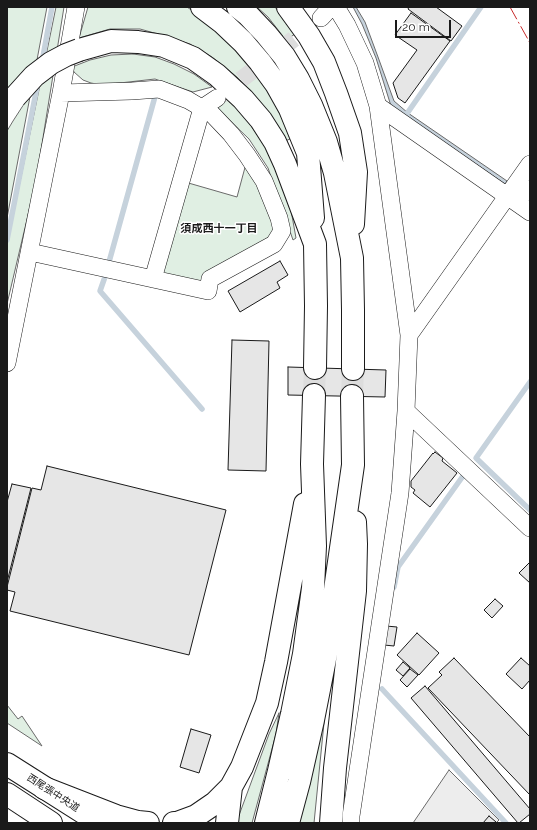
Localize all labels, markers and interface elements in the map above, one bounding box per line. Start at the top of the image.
scale bar [397,12,453,38]
text: 20 m [402,20,430,34]
district label: 須成西十一丁目 [181,222,257,236]
street label: 西尾張中央道 [25,772,81,814]

